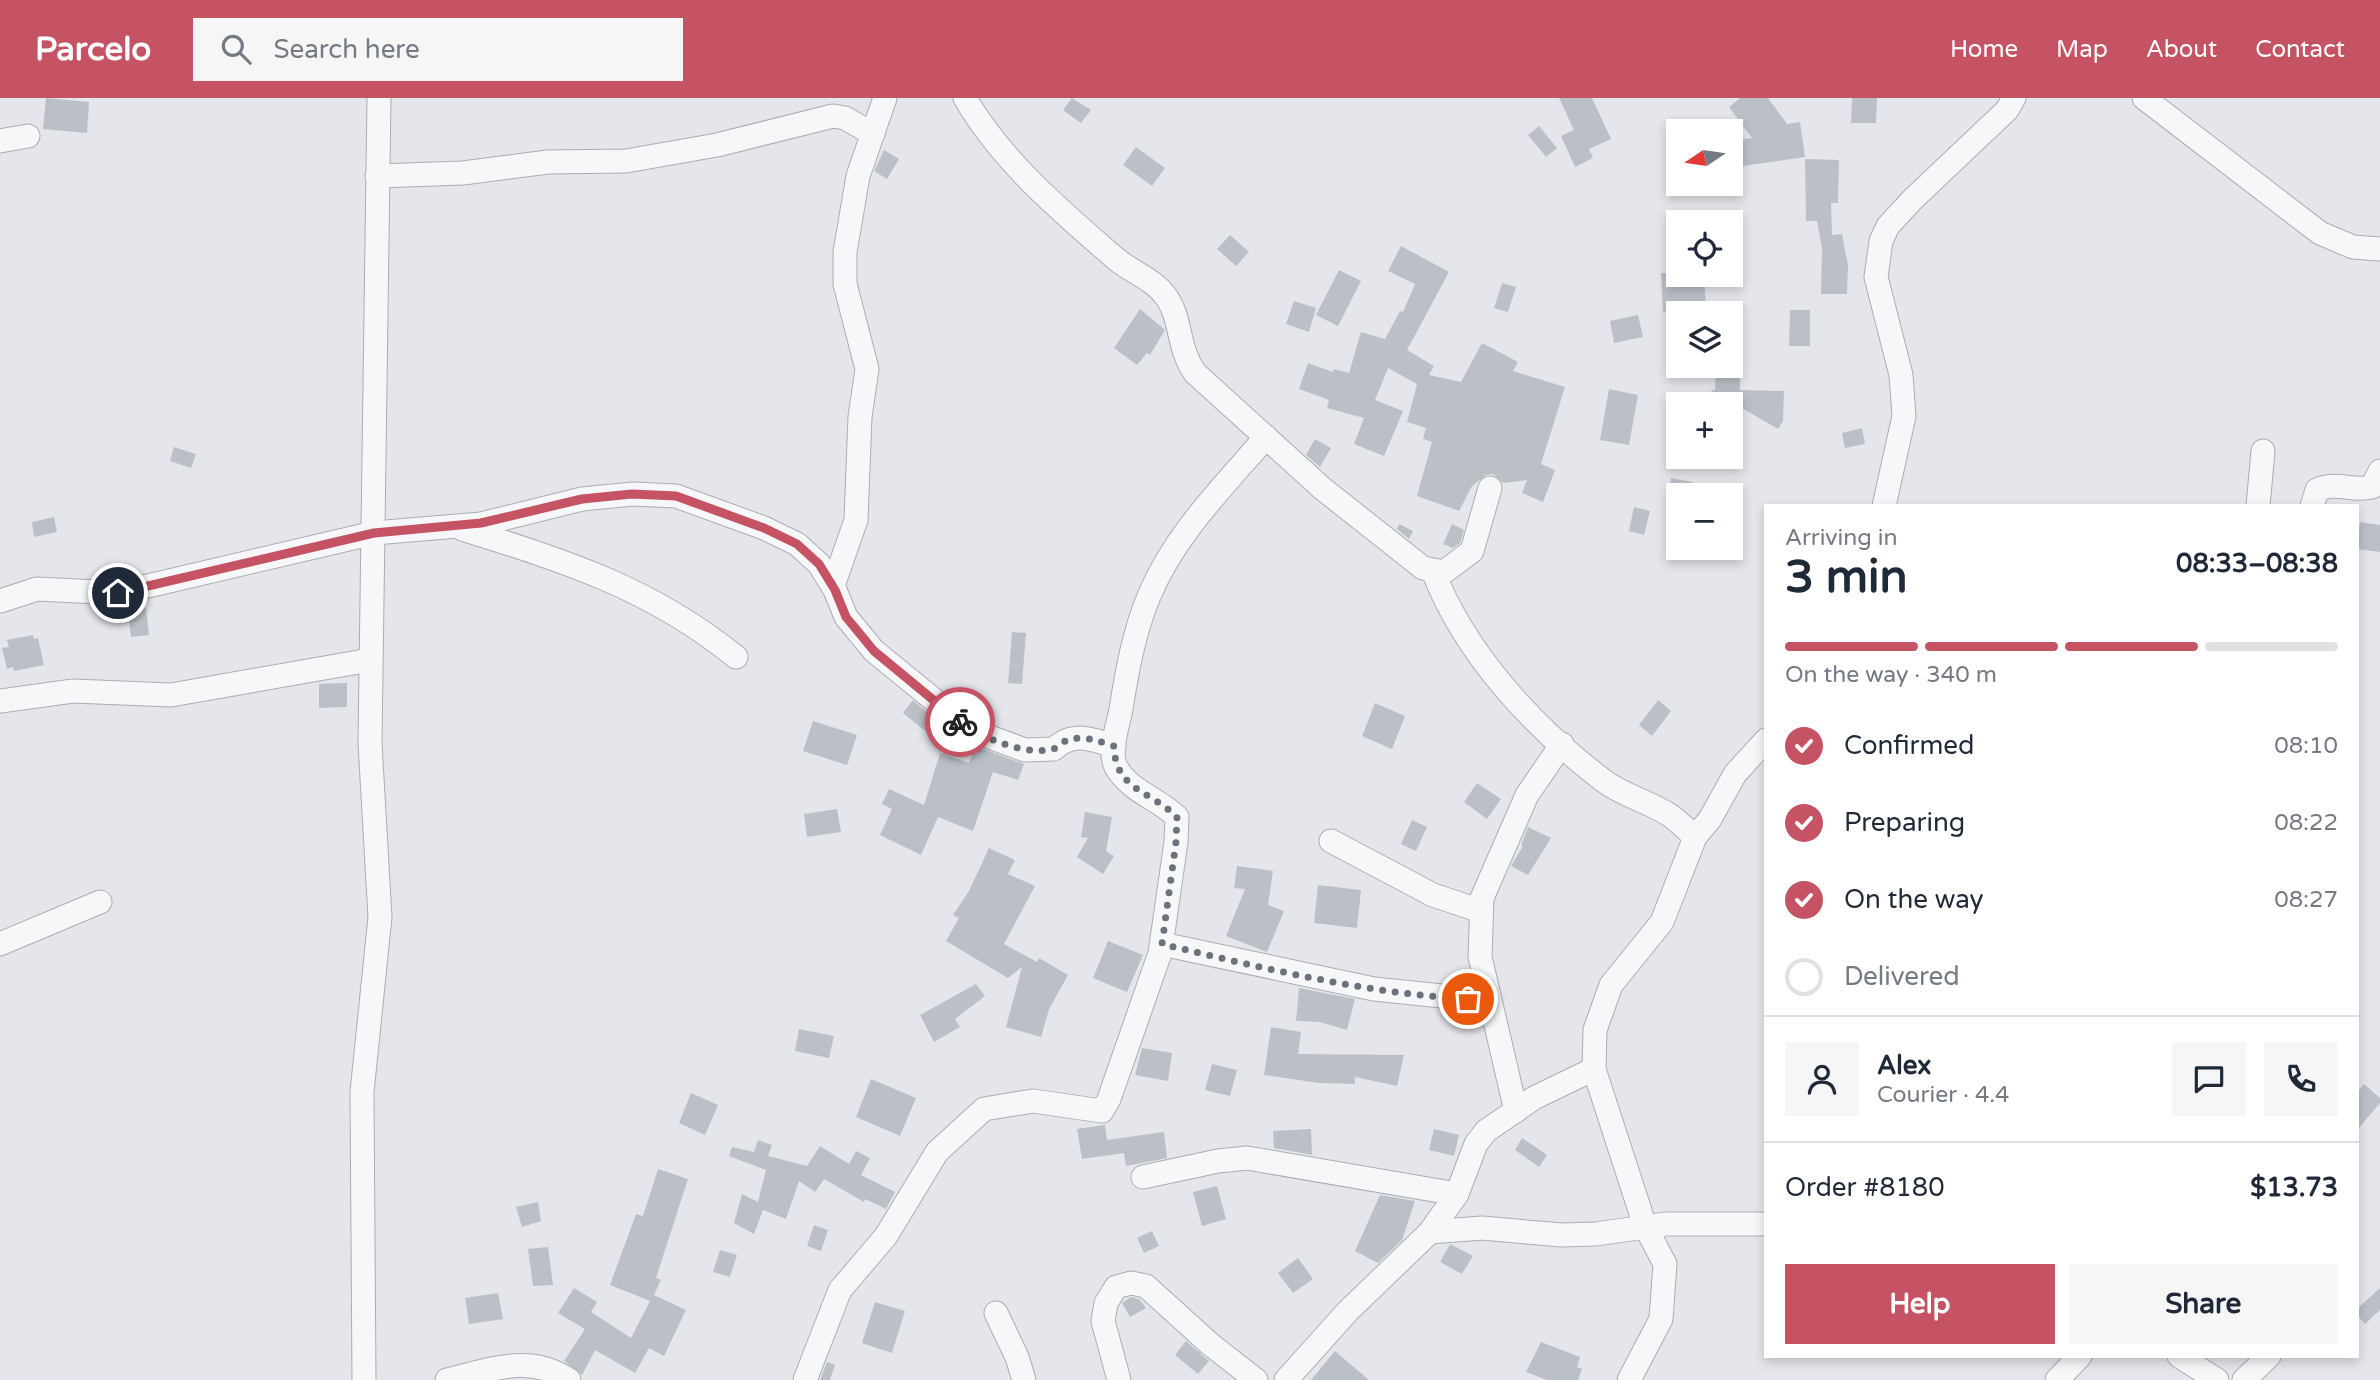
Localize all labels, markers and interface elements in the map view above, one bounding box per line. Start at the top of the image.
search box [193,18,683,81]
text: Parcelo [35,30,151,69]
icon: search [217,30,255,68]
text: Search here [273,34,420,65]
text: Home [1950,35,2018,64]
text: Map [2056,35,2108,64]
text: About [2146,35,2217,64]
text: Contact [2255,35,2345,64]
north arrow [1666,119,1743,196]
map controls [1666,119,1743,560]
button: locate [1666,210,1743,287]
button: layers [1666,301,1743,378]
button: + [1666,392,1743,469]
button: − [1666,483,1743,560]
text: Arriving in [1785,524,1898,552]
text: 08:33–08:38 [2176,548,2338,579]
text: 3 min [1785,550,1908,605]
pin [88,563,148,623]
icon: home [99,574,137,612]
text: On the way · 340 m [1785,661,1997,689]
courier [925,687,995,757]
icon: bike [941,703,979,741]
icon: check [1785,727,1823,765]
text: Confirmed [1844,730,1974,761]
text: 08:10 [2274,732,2338,760]
icon: check [1785,804,1823,842]
text: Preparing [1844,807,1965,838]
text: 08:22 [2274,809,2338,837]
icon: check [1785,881,1823,919]
text: On the way [1844,884,1984,915]
text: 08:27 [2274,886,2338,914]
text: Delivered [1844,961,1960,992]
pin [1438,969,1498,1029]
icon: bag [1449,980,1487,1018]
button: person [1785,1042,1859,1116]
button: chat [2172,1042,2246,1116]
button: phone [2264,1042,2338,1116]
text: Alex [1877,1050,1931,1081]
text: Courier · 4.4 [1877,1081,2009,1109]
text: Order #8180 [1785,1172,1945,1203]
text: $13.73 [2250,1172,2338,1203]
button: Help [1785,1264,2055,1344]
button: Share [2069,1264,2338,1344]

